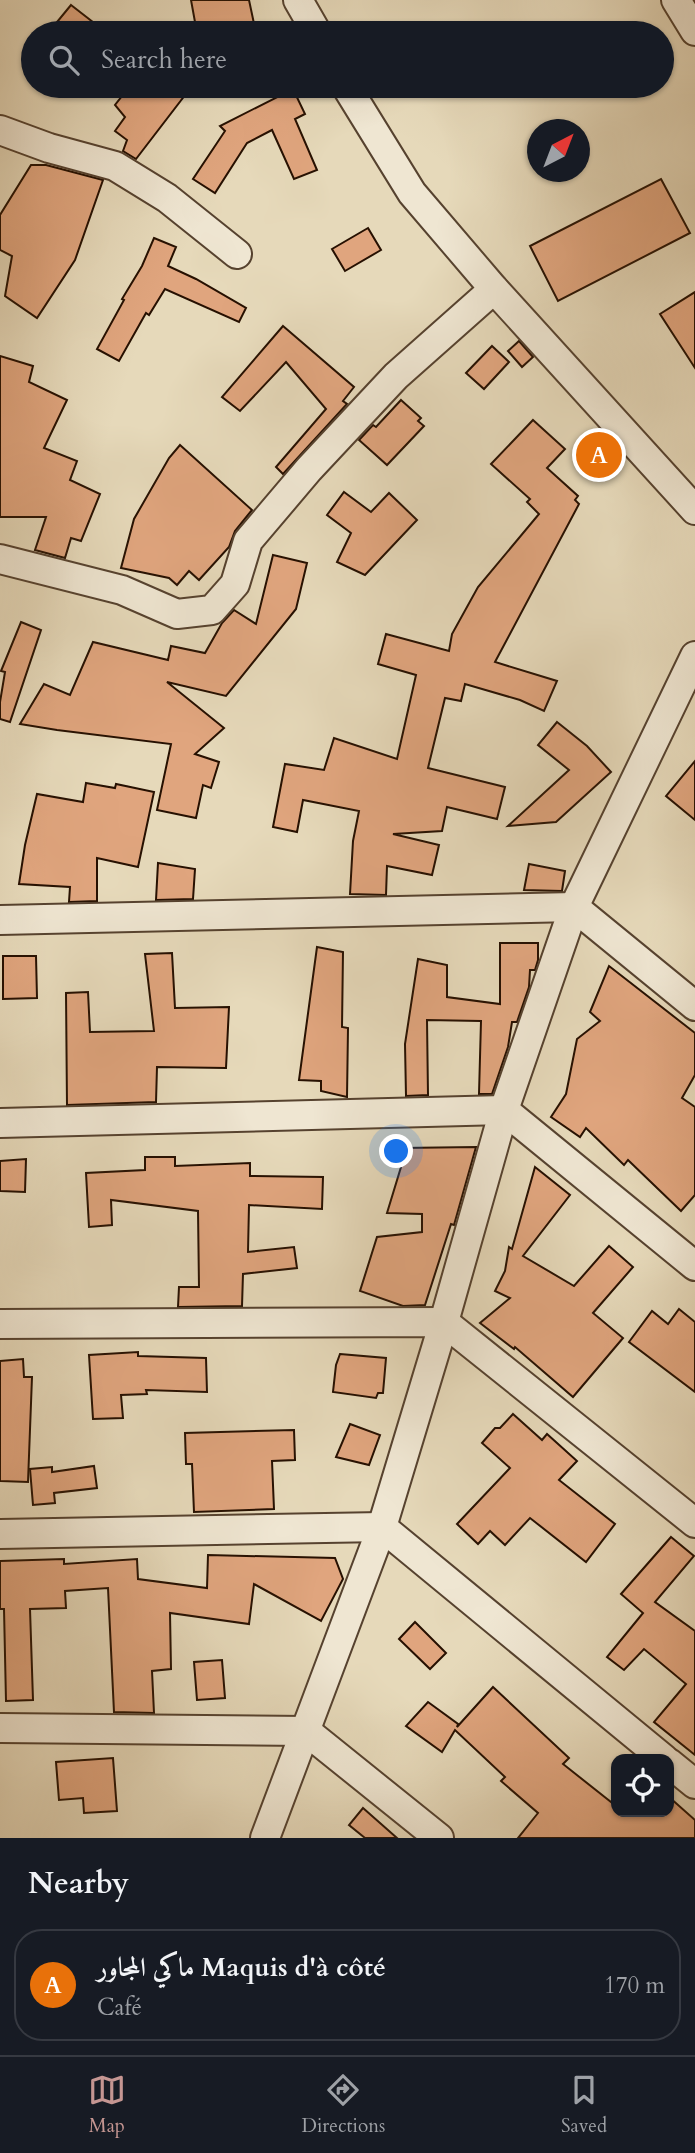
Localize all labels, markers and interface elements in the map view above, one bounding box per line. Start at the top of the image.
search box [21,21,674,98]
icon: search [45,41,83,79]
text: Search here [101,42,227,77]
north arrow [527,119,590,182]
pin: A [576,429,622,481]
your location [379,1134,413,1168]
map controls [611,1754,674,1817]
button: locate [611,1754,674,1817]
text: Nearby [28,1863,129,1904]
text: ماكي المجاور Maquis d'à côté [97,1950,386,1985]
text: A [44,1970,62,2001]
text: 170 m [604,1970,665,2001]
text: Café [97,1992,142,2023]
tab: Map [88,2071,126,2139]
tab: Directions [302,2071,385,2139]
tab: Saved [561,2071,607,2139]

